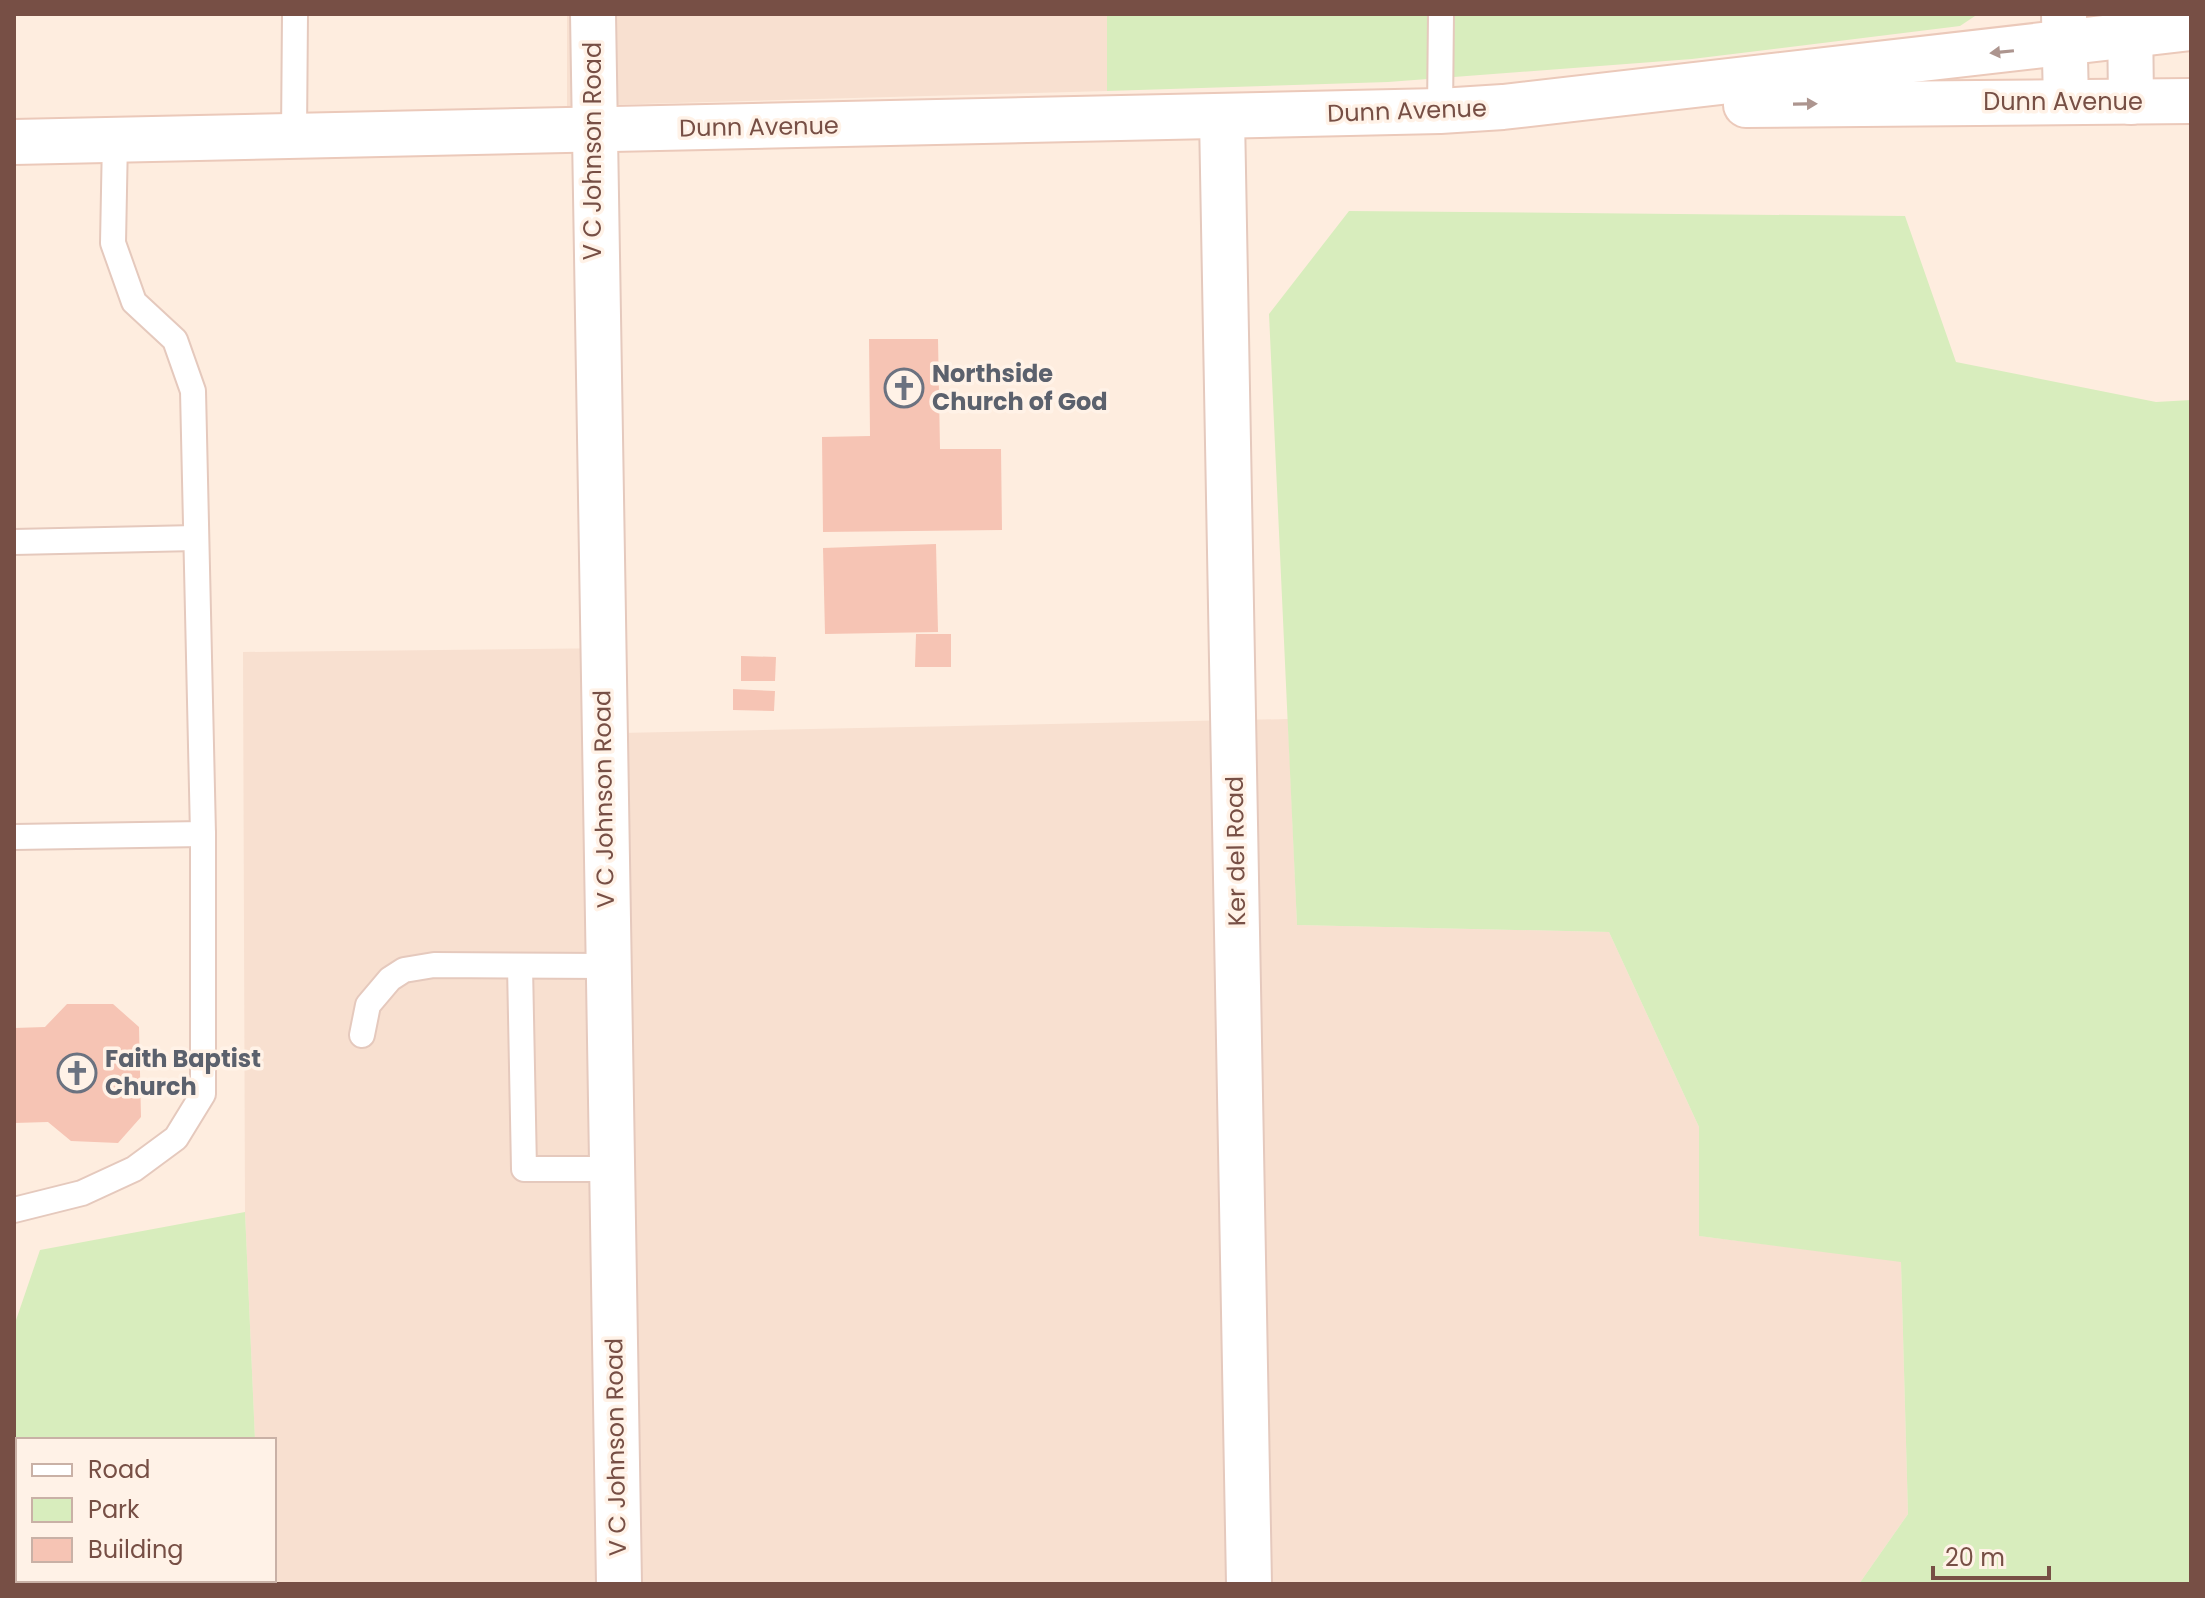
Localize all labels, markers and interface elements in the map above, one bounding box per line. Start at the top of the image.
street label: V C Johnson Road [576,42,609,260]
one-way arrow [1989,45,2014,58]
street label: Dunn Avenue [1983,85,2143,118]
street label: Dunn Avenue [1327,91,1487,130]
one-way arrow [1793,98,1818,110]
street label: Dunn Avenue [679,109,839,144]
place label: Northside Church of God [932,357,1108,418]
church icon: Northside Church of God [883,367,925,409]
street label: V C Johnson Road [585,690,622,908]
street label: Ker del Road [1218,776,1253,927]
place label: Faith Baptist Church [105,1042,261,1103]
church icon: Faith Baptist Church [56,1052,98,1094]
street label: V C Johnson Road [597,1338,634,1556]
legend [16,1438,276,1582]
text: Road [88,1453,150,1486]
text: Park [88,1493,140,1526]
scale bar [1933,1530,2049,1580]
text: Building [88,1533,184,1566]
text: 20 m [1945,1541,2005,1574]

